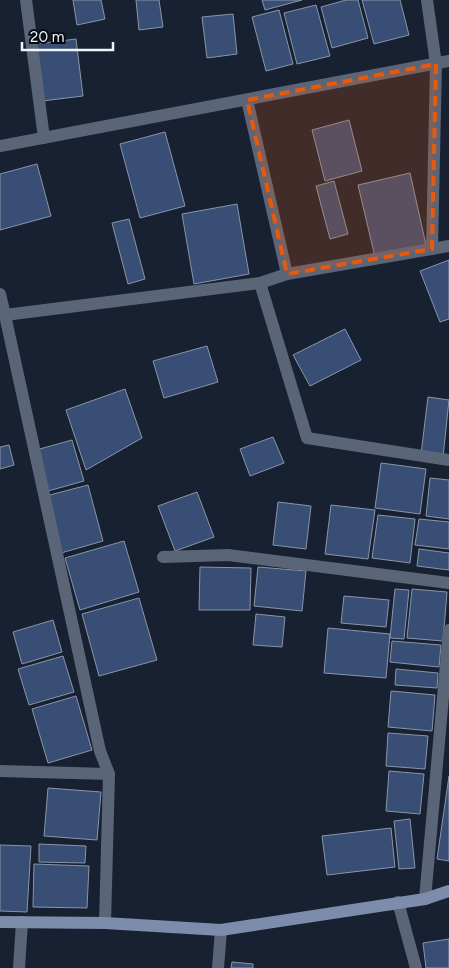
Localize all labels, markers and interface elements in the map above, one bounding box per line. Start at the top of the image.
scale bar [22,20,114,52]
text: 20 m [30,28,64,46]

